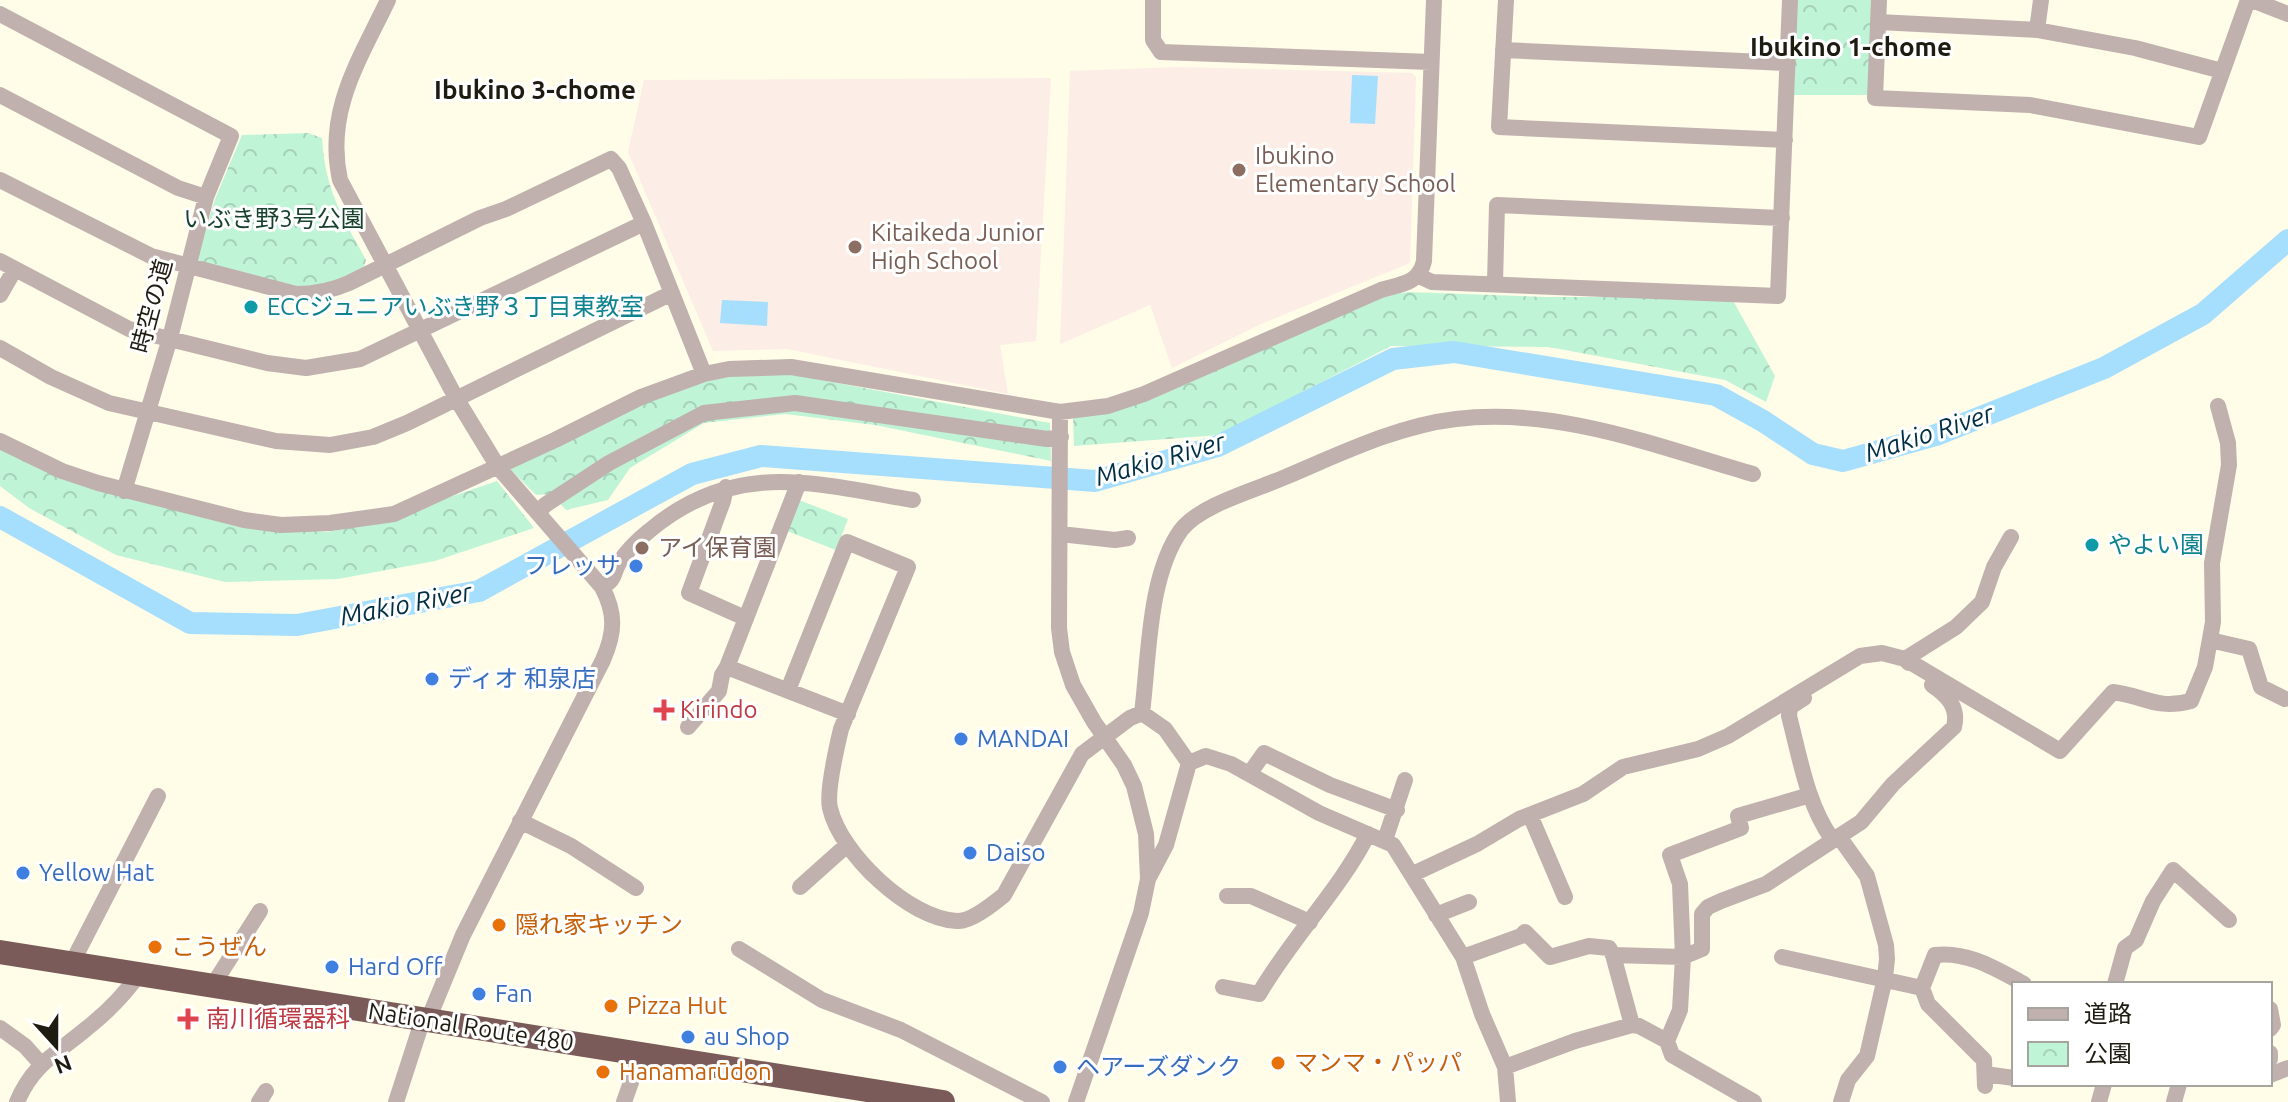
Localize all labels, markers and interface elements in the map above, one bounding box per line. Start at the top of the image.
district label: Ibukino 1-chome [1750,32,1952,61]
district label: Ibukino 3-chome [434,75,636,104]
place label: Ibukino Elementary School [1255,142,1456,197]
marker: Ibukino Elementary School [1230,161,1248,179]
park label: いぶき野3号公園 [183,205,365,232]
place label: Kitaikeda Junior High School [871,219,1045,274]
marker: Kitaikeda Junior High School [846,238,864,256]
street label: 時空の道 [126,256,177,356]
place label: ECCジュニアいぶき野３丁目東教室 [267,293,644,320]
marker: ECCジュニアいぶき野３丁目東教室 [242,298,260,316]
water label: Makio River [1861,398,1998,467]
water label: Makio River [1092,426,1229,491]
place label: やよい園 [2108,531,2204,558]
place label: アイ保育園 [658,534,777,561]
marker: やよい園 [2083,536,2101,554]
marker: アイ保育園 [633,539,651,557]
place label: フレッサ [524,552,620,579]
marker: フレッサ [627,557,645,575]
water label: Makio River [337,576,475,631]
place label: ディオ 和泉店 [448,665,596,692]
marker: ディオ 和泉店 [423,670,441,688]
place label: Kirindo [680,696,758,723]
marker: Kirindo [655,701,673,719]
place label: MANDAI [977,725,1069,752]
marker: MANDAI [952,730,970,748]
place label: Daiso [986,839,1046,866]
marker: Daiso [961,844,979,862]
place label: Yellow Hat [39,859,155,886]
marker: Yellow Hat [14,864,32,882]
place label: 隠れ家キッチン [515,911,683,938]
marker: 隠れ家キッチン [490,916,508,934]
place label: こうぜん [171,933,267,960]
marker: こうぜん [146,938,164,956]
place label: Hard Off [348,953,443,980]
marker: Hard Off [323,958,341,976]
place label: Fan [495,980,533,1007]
legend [2012,982,2272,1086]
marker: Fan [470,985,488,1003]
place label: Pizza Hut [627,992,727,1019]
street label: National Route 480 [366,997,576,1056]
marker: Pizza Hut [602,997,620,1015]
text: 道路 [2084,1000,2132,1027]
place label: 南川循環器科 [206,1005,350,1032]
north arrow [16,1006,96,1086]
marker: 南川循環器科 [177,1008,199,1030]
place label: au Shop [704,1023,790,1050]
marker: au Shop [679,1028,697,1046]
text: 公園 [2084,1040,2132,1067]
place label: マンマ・パッパ [1294,1049,1462,1076]
text: N [51,1051,75,1080]
place label: ヘアーズダンク [1076,1053,1241,1080]
marker: マンマ・パッパ [1269,1054,1287,1072]
place label: Hanamarūdon [619,1058,772,1085]
marker: ヘアーズダンク [1051,1058,1069,1076]
marker: Hanamarūdon [594,1063,612,1081]

